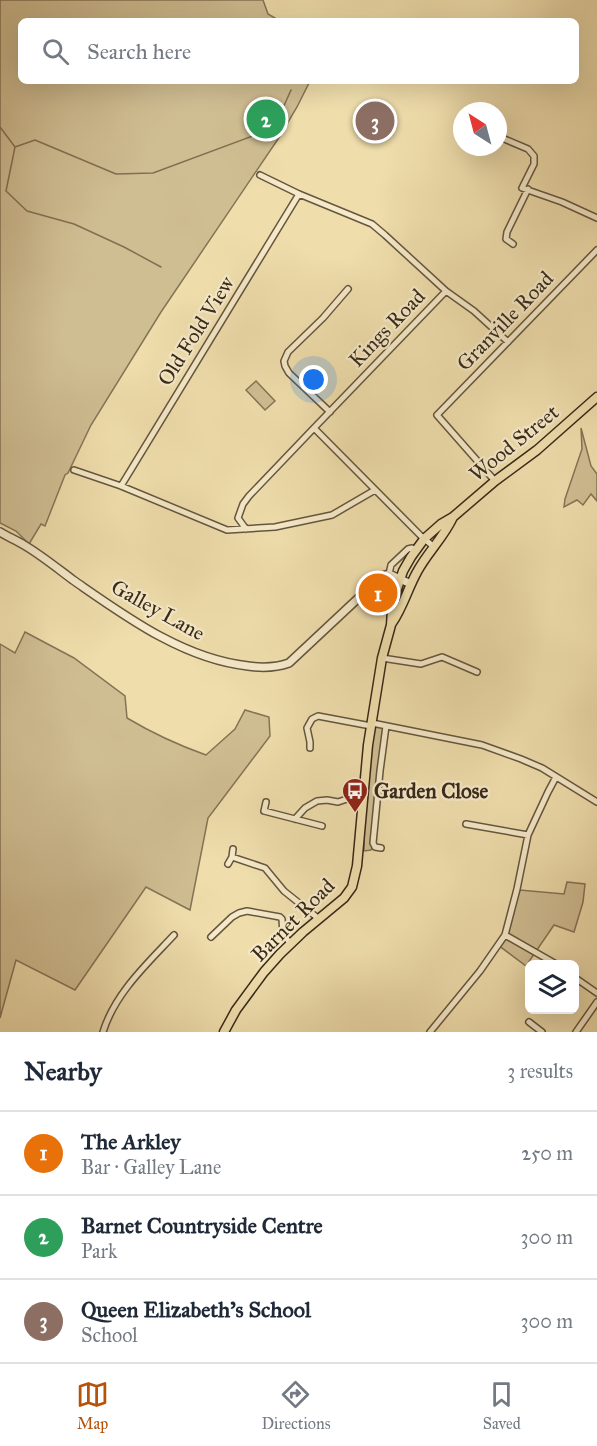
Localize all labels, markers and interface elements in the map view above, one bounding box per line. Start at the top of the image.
search box [18,18,579,84]
icon: search [39,35,72,68]
text: Search here [87,38,191,65]
pin: 2 [246,96,286,142]
pin: 3 [356,98,394,144]
north arrow [453,102,507,156]
street label: Granville Road [451,265,559,376]
street label: Old Fold View [152,271,240,390]
street label: Kings Road [343,283,431,373]
your location [299,365,328,394]
street label: Wood Street [464,399,565,487]
pin: 1 [358,570,398,616]
street label: Galley Lane [107,574,210,646]
bus stop icon: Garden Close [340,776,370,814]
place label: Garden Close [374,778,488,804]
street label: Barnet Road [246,873,340,967]
map controls [525,960,579,1014]
button: layers [525,960,579,1014]
text: Nearby [24,1055,102,1087]
text: 3 results [507,1059,573,1083]
text: The Arkley [81,1128,180,1155]
text: 1 [40,1141,47,1165]
text: 250 m [521,1141,573,1165]
text: Bar · Galley Lane [81,1155,221,1179]
text: Barnet Countryside Centre [81,1212,323,1239]
text: 2 [39,1225,48,1249]
text: 300 m [521,1225,573,1249]
text: Park [81,1239,117,1263]
text: Queen Elizabeth's School [81,1296,311,1323]
text: 3 [40,1309,48,1333]
text: 300 m [521,1309,573,1333]
text: School [81,1323,138,1347]
tab: Map [76,1378,109,1433]
tab: Directions [261,1378,330,1433]
tab: Saved [483,1378,521,1433]

